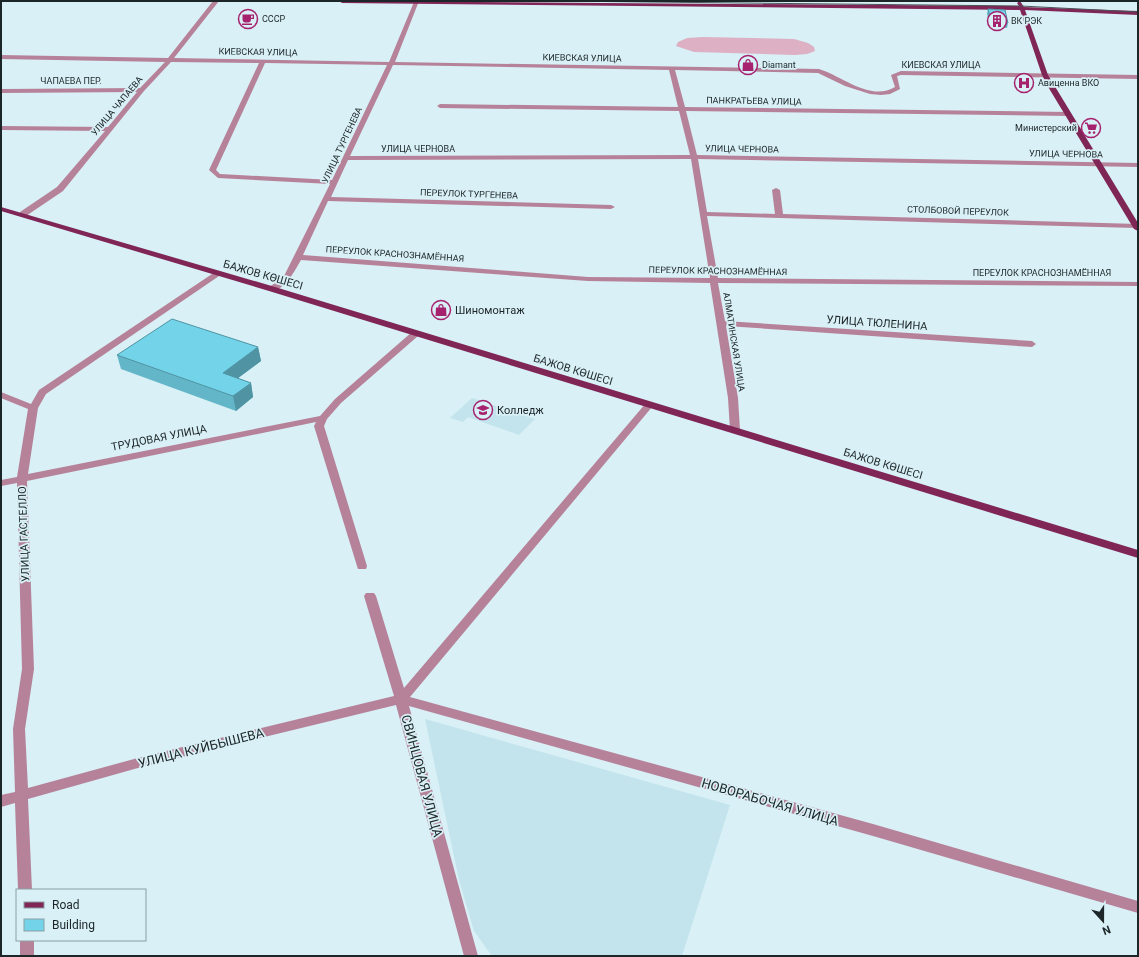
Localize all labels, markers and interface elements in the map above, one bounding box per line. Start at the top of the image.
cafe icon: СССР [237,8,259,30]
building icon: ВК РЭК [986,10,1008,32]
place label: СССР [262,14,286,24]
place label: ВК РЭК [1011,16,1042,26]
street label: КИЕВСКАЯ УЛИЦА [218,46,298,58]
street label: КИЕВСКАЯ УЛИЦА [542,52,622,64]
shop icon: Diamant [737,54,759,76]
place label: Diamant [762,60,796,70]
street label: КИЕВСКАЯ УЛИЦА [901,60,981,70]
hospital icon: Авиценна ВКО [1013,72,1035,94]
street label: УЛИЦА ЧАПАЕВА [89,74,145,138]
street label: ЧАПАЕВА ПЕР. [40,76,102,86]
place label: Авиценна ВКО [1038,78,1099,88]
street label: ПАНКРАТЬЕВА УЛИЦА [706,95,802,107]
street label: УЛИЦА ТУРГЕНЕВА [320,105,364,185]
supermarket icon: Министерский [1080,117,1102,139]
place label: Министерский [1015,123,1077,133]
street label: УЛИЦА ЧЕРНОВА [705,143,779,155]
street label: УЛИЦА ЧЕРНОВА [381,144,455,154]
street label: УЛИЦА ЧЕРНОВА [1029,148,1103,160]
street label: ПЕРЕУЛОК ТУРГЕНЕВА [420,187,518,201]
street label: СТОЛБОВОЙ ПЕРЕУЛОК [907,203,1009,218]
street label: ПЕРЕУЛОК КРАСНОЗНАМЁННАЯ [325,244,465,264]
street label: БАЖОВ КӨШЕСІ [222,257,304,293]
street label: ПЕРЕУЛОК КРАСНОЗНАМЁННАЯ [649,265,787,277]
street label: ПЕРЕУЛОК КРАСНОЗНАМЁННАЯ [973,268,1111,278]
street label: АЛМАТИНСКАЯ УЛИЦА [721,292,747,392]
shop icon: Шиномонтаж [430,299,452,321]
place label: Шиномонтаж [455,304,525,317]
street label: УЛИЦА ТЮЛЕНИНА [826,313,929,333]
street label: БАЖОВ КӨШЕСІ [532,352,614,388]
school or university icon: Колледж [472,399,494,421]
place label: Колледж [497,404,544,417]
street label: ТРУДОВАЯ УЛИЦА [110,422,209,454]
street label: БАЖОВ КӨШЕСІ [842,446,924,482]
street label: УЛИЦА ГАСТЕЛЛО [16,486,32,582]
street label: СВИНЦОВАЯ УЛИЦА [398,713,446,839]
street label: УЛИЦА КУЙБЫШЕВА [137,725,266,771]
street label: НОВОРАБОЧАЯ УЛИЦА [700,775,841,829]
legend [16,889,146,941]
text: Road [52,898,80,912]
north arrow [1083,901,1123,941]
text: Building [52,918,95,932]
text: N [1100,922,1112,937]

